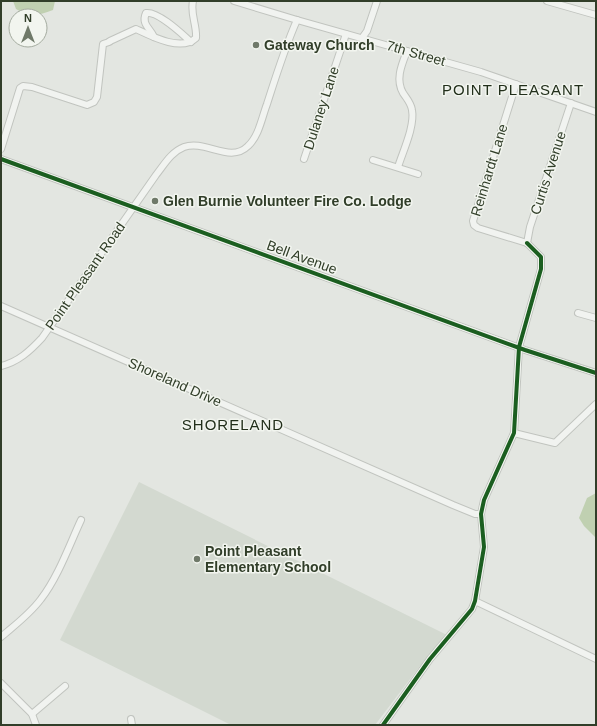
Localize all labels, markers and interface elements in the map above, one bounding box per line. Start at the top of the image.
north arrow [8,8,48,48]
text: N [24,12,32,24]
place label: Gateway Church [264,37,374,53]
street label: 7th Street [385,37,447,69]
marker: Gateway Church [251,40,261,50]
street label: Dulaney Lane [300,64,342,152]
district label: POINT PLEASANT [442,81,584,98]
street label: Reinhardt Lane [467,122,511,218]
street label: Curtis Avenue [527,129,569,217]
place label: Glen Burnie Volunteer Fire Co. Lodge [163,193,412,209]
marker: Glen Burnie Volunteer Fire Co. Lodge [150,196,160,206]
street label: Point Pleasant Road [42,219,128,333]
street label: Bell Avenue [265,237,340,277]
street label: Shoreland Drive [126,354,224,410]
district label: SHORELAND [182,416,284,433]
place label: Point Pleasant Elementary School [205,543,331,575]
marker: Point Pleasant Elementary School [192,554,202,564]

